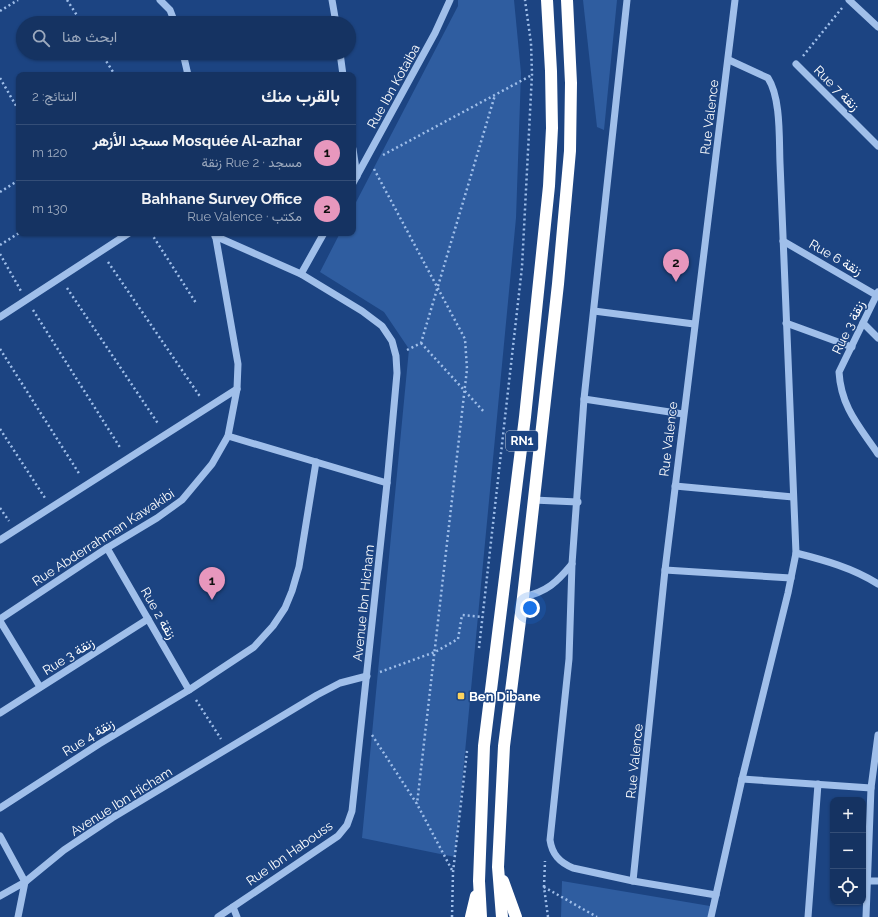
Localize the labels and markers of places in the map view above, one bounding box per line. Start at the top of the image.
pin: 2 [663,249,689,282]
pin: 1 [199,567,225,600]
place label: Ben Dibane [469,689,541,704]
marker: Ben Dibane [456,691,466,701]

